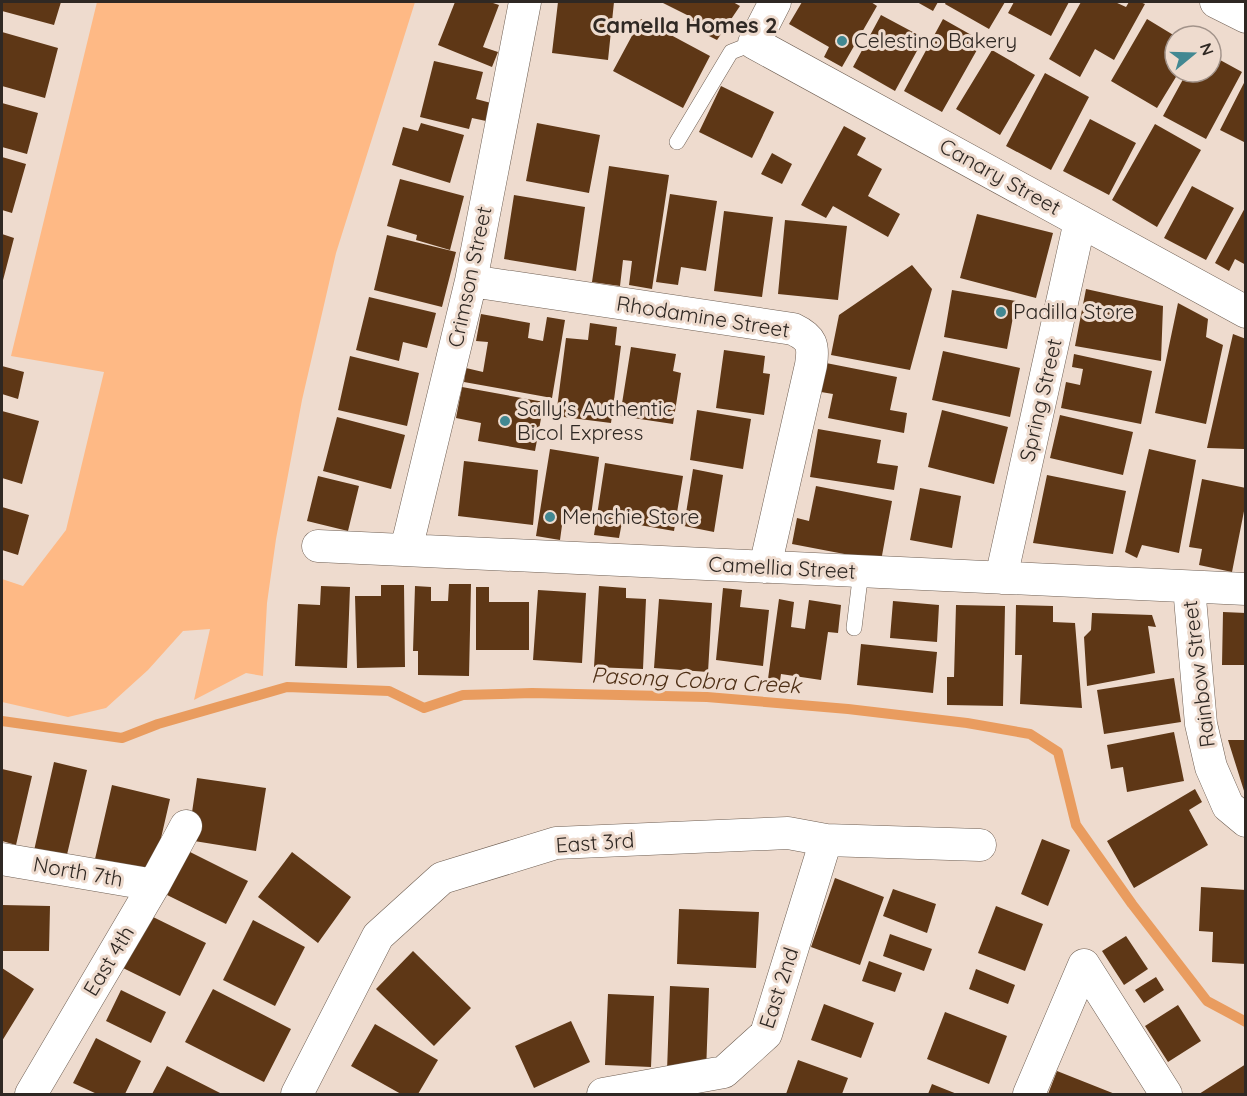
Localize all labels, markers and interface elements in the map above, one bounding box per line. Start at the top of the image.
district label: Camella Homes 2 [593,11,777,39]
north arrow [1163,24,1223,84]
place label: Celestino Bakery [854,27,1017,53]
marker: Celestino Bakery [835,34,849,48]
text: N [1196,40,1219,58]
street label: Canary Street [935,132,1066,220]
street label: Crimson Street [441,204,497,350]
street label: Rhodamine Street [615,289,792,343]
place label: Padilla Store [1013,298,1134,324]
marker: Padilla Store [994,305,1008,319]
street label: Spring Street [1013,336,1067,464]
place label: Sally's Authentic Bicol Express [517,395,673,445]
marker: Sally's Authentic Bicol Express [498,414,512,428]
place label: Menchie Store [562,503,699,529]
marker: Menchie Store [543,510,557,524]
street label: Camellia Street [708,550,856,584]
street label: Rainbow Street [1176,599,1220,749]
water label: Pasong Cobra Creek [590,661,804,700]
street label: East 3rd [555,826,635,858]
street label: North 7th [31,850,125,892]
street label: East 4th [77,921,139,1000]
street label: East 2nd [753,944,803,1032]

